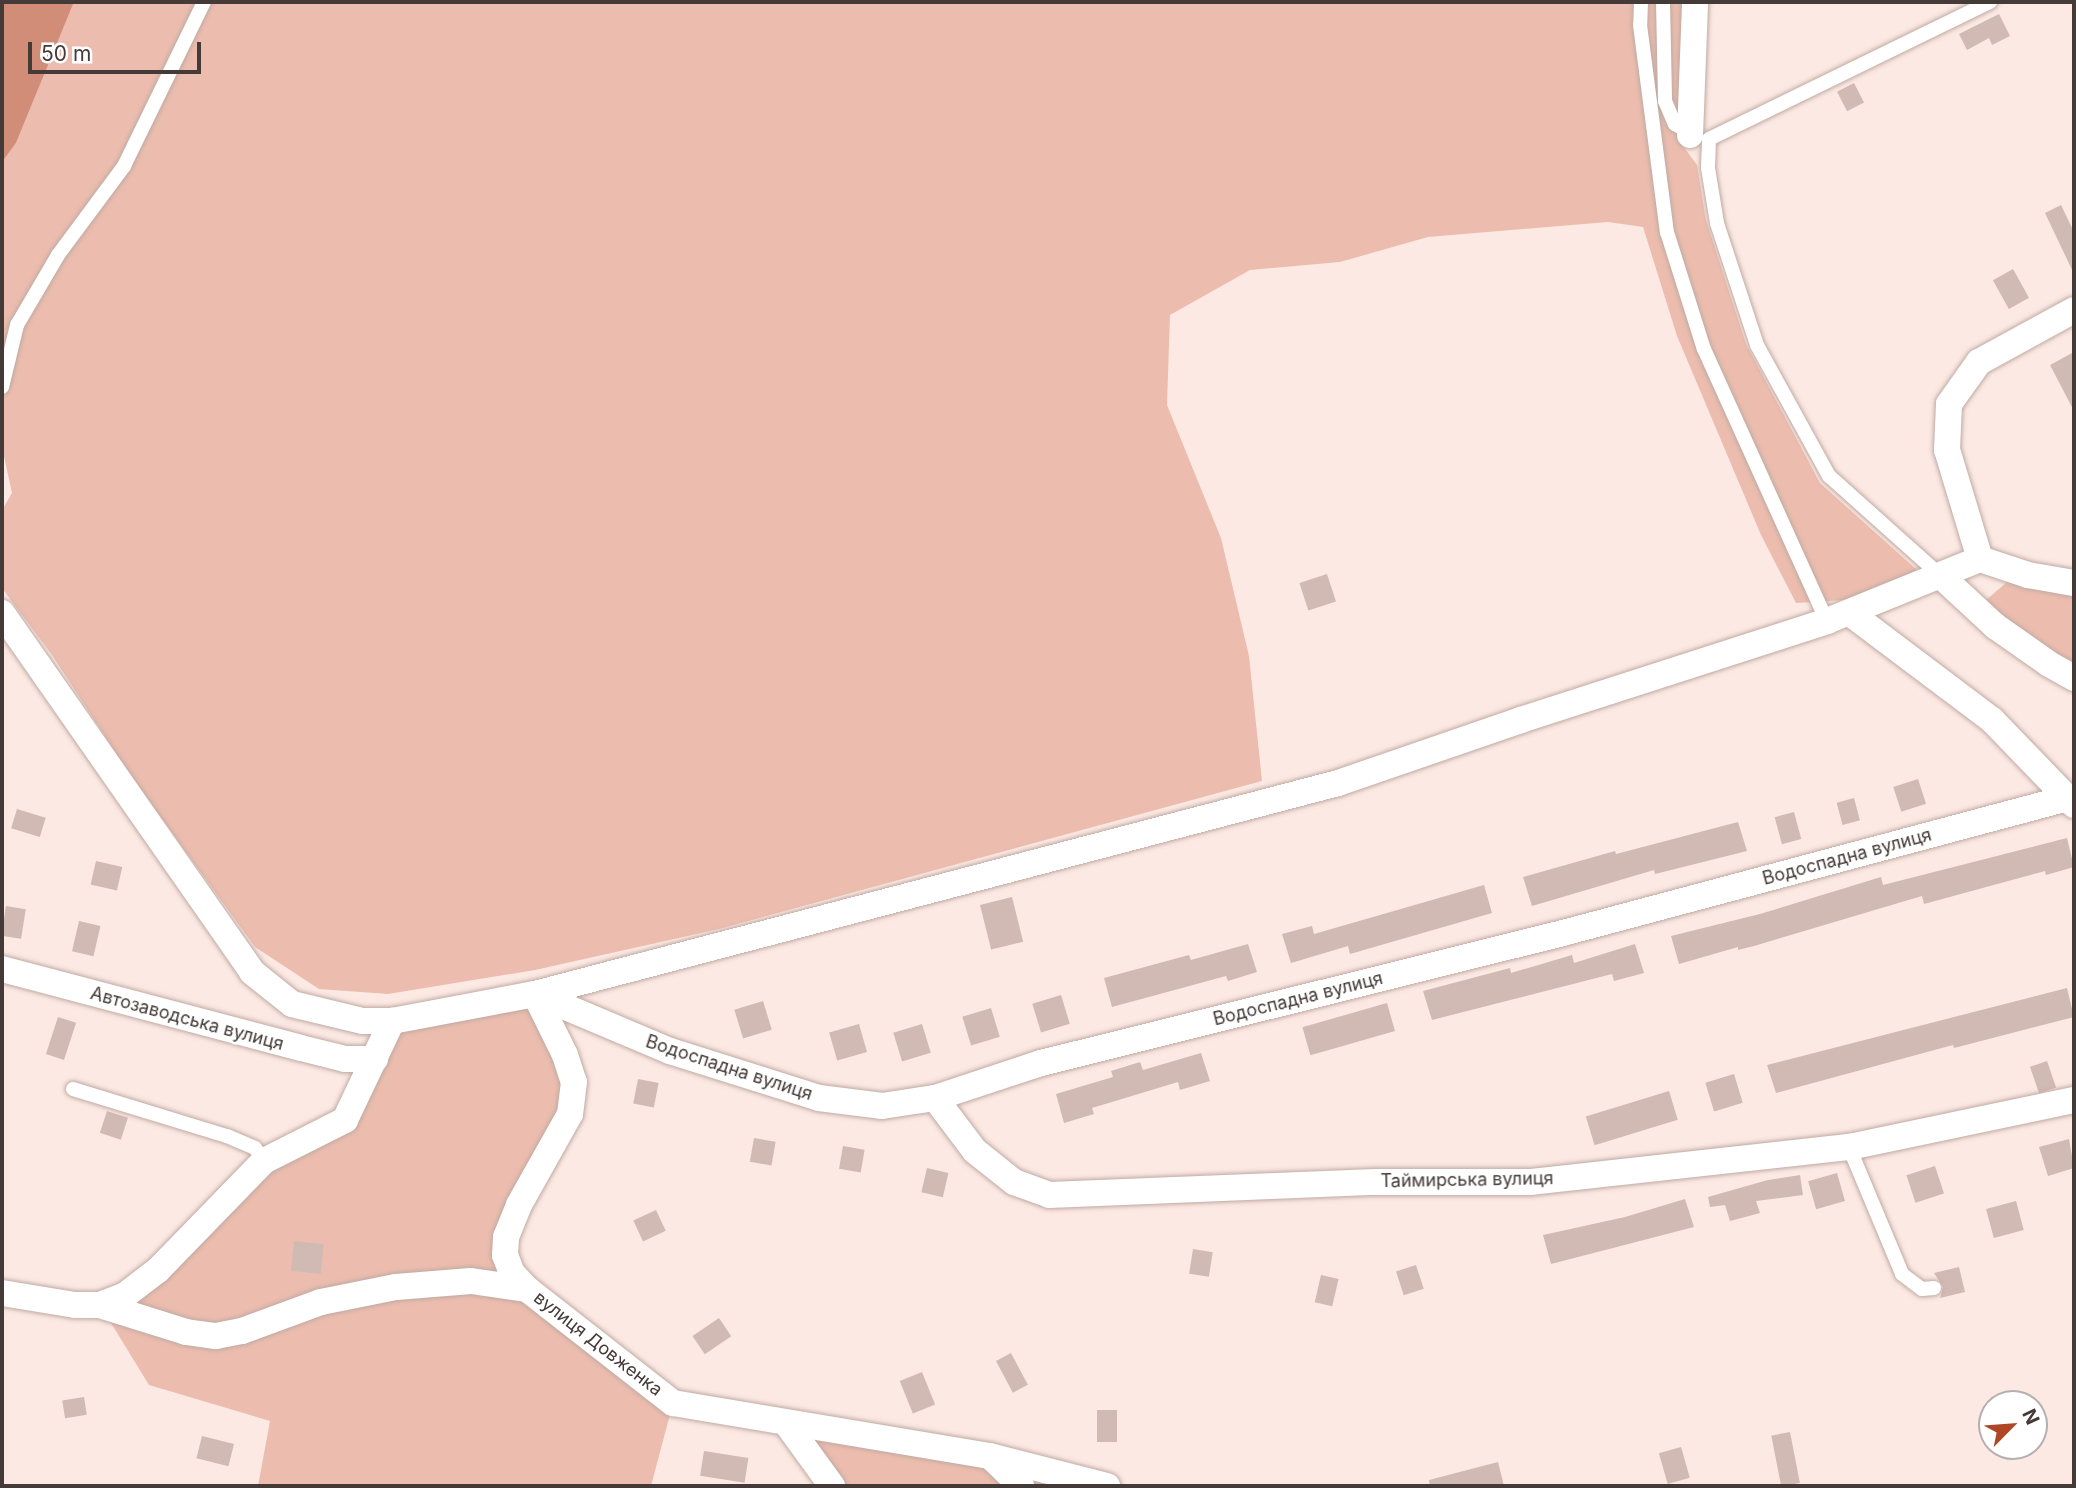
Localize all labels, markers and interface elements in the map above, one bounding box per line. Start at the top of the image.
scale bar [32,28,205,72]
text: 50 m [41,41,91,66]
street label: Водоспадна вулиця [1760,824,1934,890]
street label: Водоспадна вулиця [1211,967,1385,1031]
street label: Автозаводська вулиця [88,983,286,1055]
street label: Водоспадна вулиця [643,1031,815,1105]
street label: Таймирська вулиця [1380,1168,1554,1192]
street label: вулиця Довженка [529,1287,667,1401]
north arrow [1978,1390,2048,1460]
text: N [2017,1405,2044,1428]

